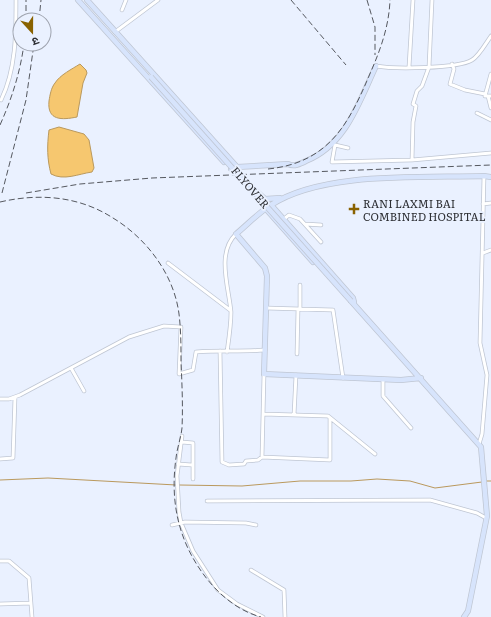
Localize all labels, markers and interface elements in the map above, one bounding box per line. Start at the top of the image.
north arrow [12,12,52,52]
text: उ [30,34,42,51]
street label: FLYOVER [228,162,274,212]
place label: RANI LAXMI BAI COMBINED HOSPITAL [363,195,486,224]
marker: RANI LAXMI BAI COMBINED HOSPITAL [348,203,360,215]

